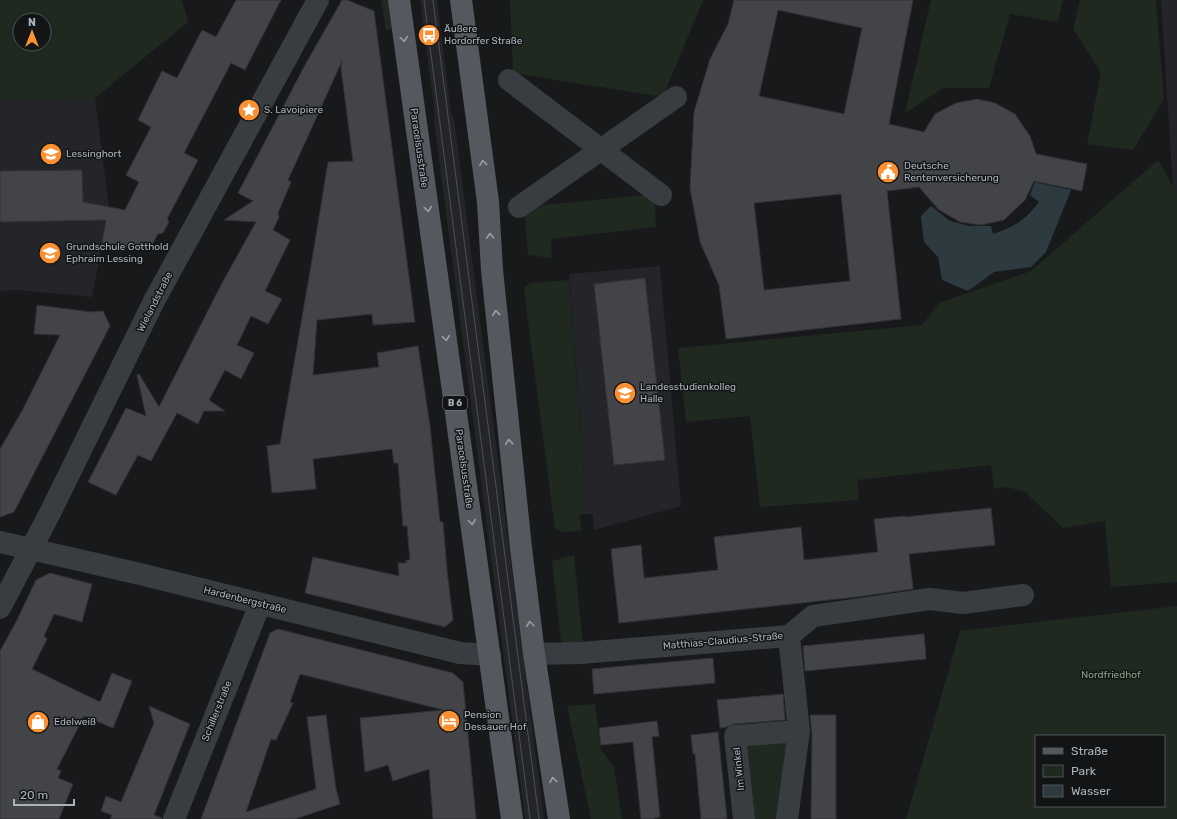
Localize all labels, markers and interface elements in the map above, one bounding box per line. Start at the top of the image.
north arrow [12,12,52,52]
text: N [28,16,36,29]
bus stop icon: Äußere Hordorfer Straße [416,22,442,48]
place label: Äußere Hordorfer Straße [444,23,523,47]
one-way arrow [399,36,408,42]
place icon: S. Lavoipiere [236,97,262,123]
place label: S. Lavoipiere [264,104,323,116]
street label: Paracelsusstraße [407,107,431,189]
school or university icon: Lessinghort [38,141,64,167]
place label: Lessinghort [66,148,121,160]
public building icon: Deutsche Rentenversicherung [875,159,901,185]
one-way arrow [479,160,488,166]
place label: Deutsche Rentenversicherung [904,160,999,184]
one-way arrow [423,206,432,212]
one-way arrow [485,233,494,239]
school or university icon: Grundschule Gotthold Ephraim Lessing [37,240,63,266]
place label: Grundschule Gotthold Ephraim Lessing [66,241,168,265]
street label: Wielandstraße [135,270,175,334]
one-way arrow [492,310,501,316]
one-way arrow [441,335,450,341]
school or university icon: Landesstudienkolleg Halle [612,380,638,406]
place label: Landesstudienkolleg Halle [640,381,736,405]
road number: B 6 [443,396,467,410]
street label: Paracelsusstraße [452,428,476,510]
one-way arrow [505,439,514,445]
one-way arrow [467,519,476,525]
street label: Hardenbergstraße [202,584,288,616]
one-way arrow [526,621,535,627]
street label: Matthias-Claudius-Straße [662,630,784,652]
park label: Nordfriedhof [1081,669,1141,681]
street label: Schillerstraße [199,679,235,743]
hotel icon: Pension Dessauer Hof [436,708,462,734]
shop icon: Edelweiß [25,709,51,735]
place label: Pension Dessauer Hof [464,709,527,733]
place label: Edelweiß [54,716,96,728]
legend [1035,735,1165,807]
text: Straße [1071,744,1108,758]
street label: Im Winkel [731,747,747,791]
text: Park [1071,764,1097,778]
one-way arrow [549,777,558,784]
scale bar [14,781,74,807]
text: Wasser [1071,784,1111,798]
text: 20 m [20,788,48,802]

